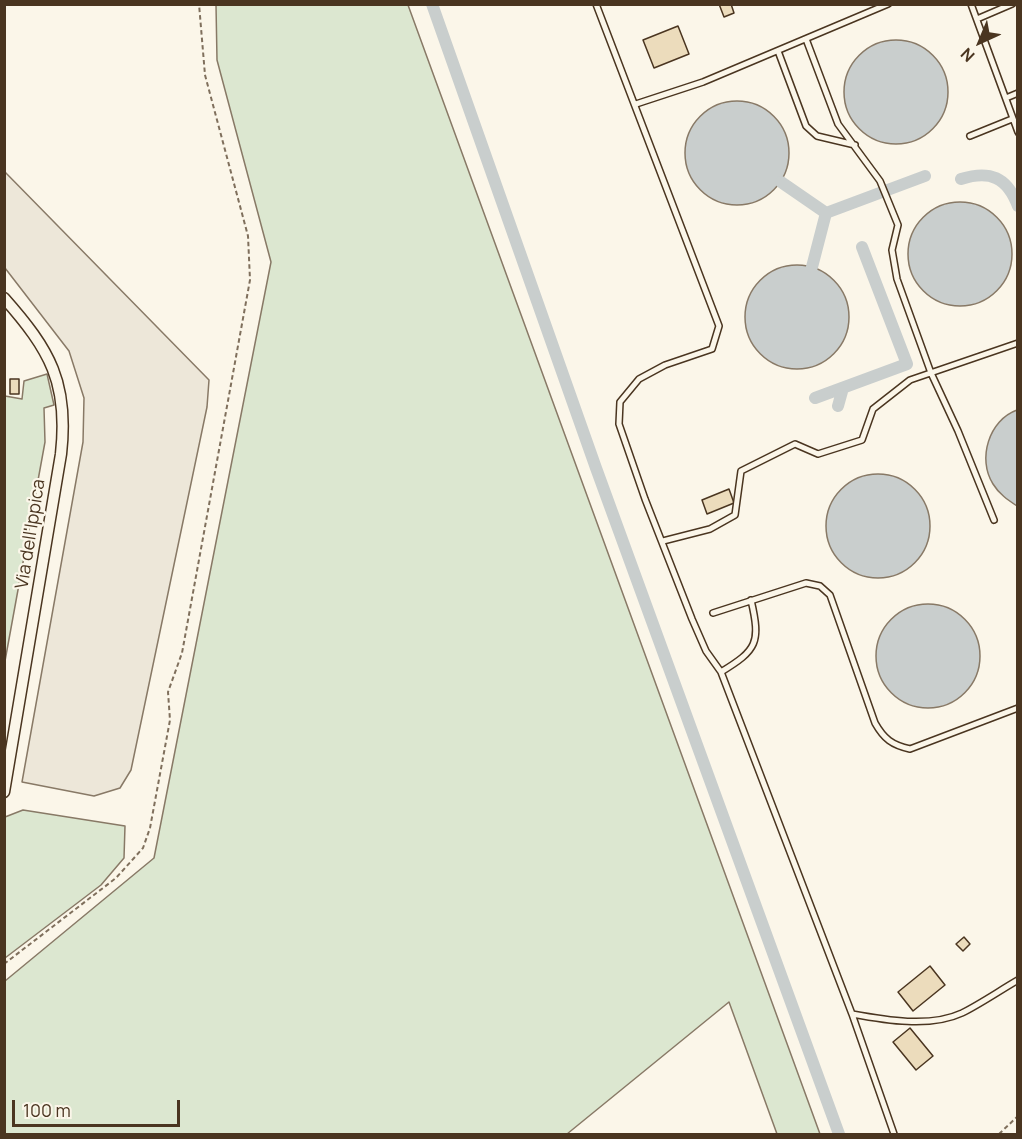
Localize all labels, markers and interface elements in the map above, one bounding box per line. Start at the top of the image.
north arrow [950,12,1010,72]
text: N [956,43,979,67]
street label: Via dell'Ippica [12,478,50,590]
scale bar [15,1088,183,1126]
text: 100 m [23,1098,71,1122]

